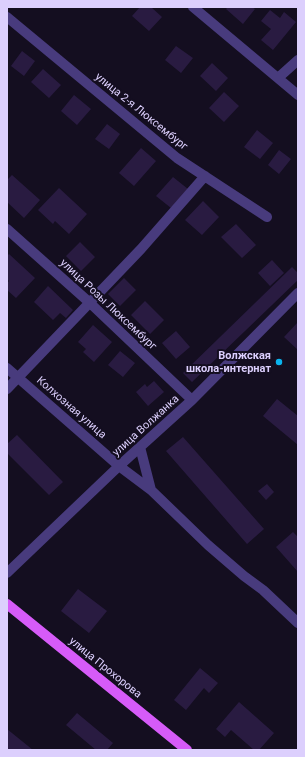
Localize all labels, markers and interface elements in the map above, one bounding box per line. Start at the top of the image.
street label: улица 2-я Люксембург [92,71,190,153]
street label: улица Розы Люксембург [57,257,159,353]
place label: Волжская школа-интернат [186,349,271,375]
marker: Волжская школа-интернат [274,357,284,367]
street label: Колхозная улица [33,374,109,442]
street label: улица Волжанка [110,393,182,459]
street label: улица Прохорова [66,635,144,701]

